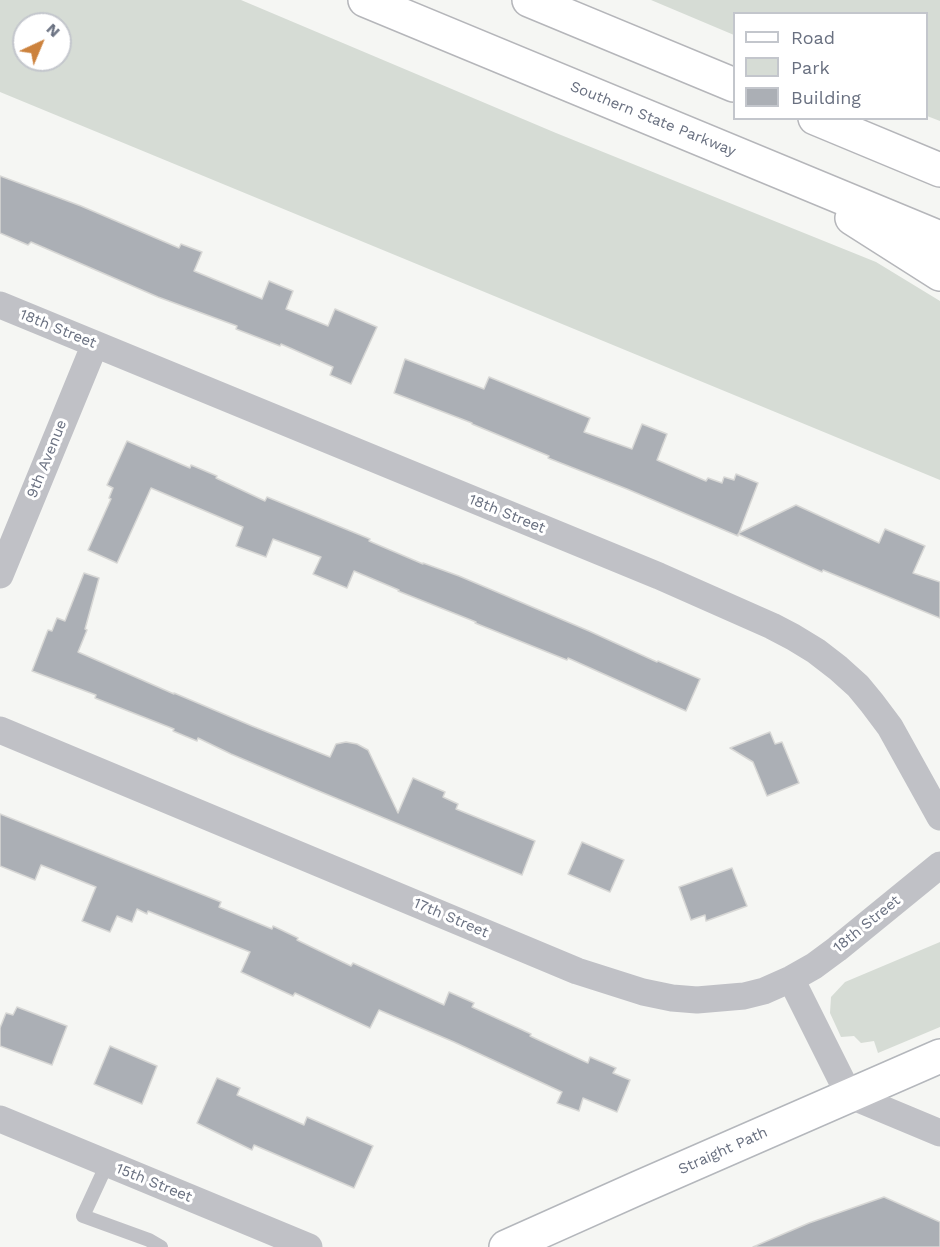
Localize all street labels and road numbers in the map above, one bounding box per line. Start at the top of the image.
street label: Southern State Parkway [567,77,739,161]
street label: 18th Street [17,305,99,353]
street label: 9th Avenue [23,417,71,501]
street label: 18th Street [466,490,548,538]
street label: 18th Street [830,892,904,956]
street label: 17th Street [411,894,491,942]
street label: Straight Path [676,1123,770,1179]
street label: 15th Street [113,1160,195,1206]

